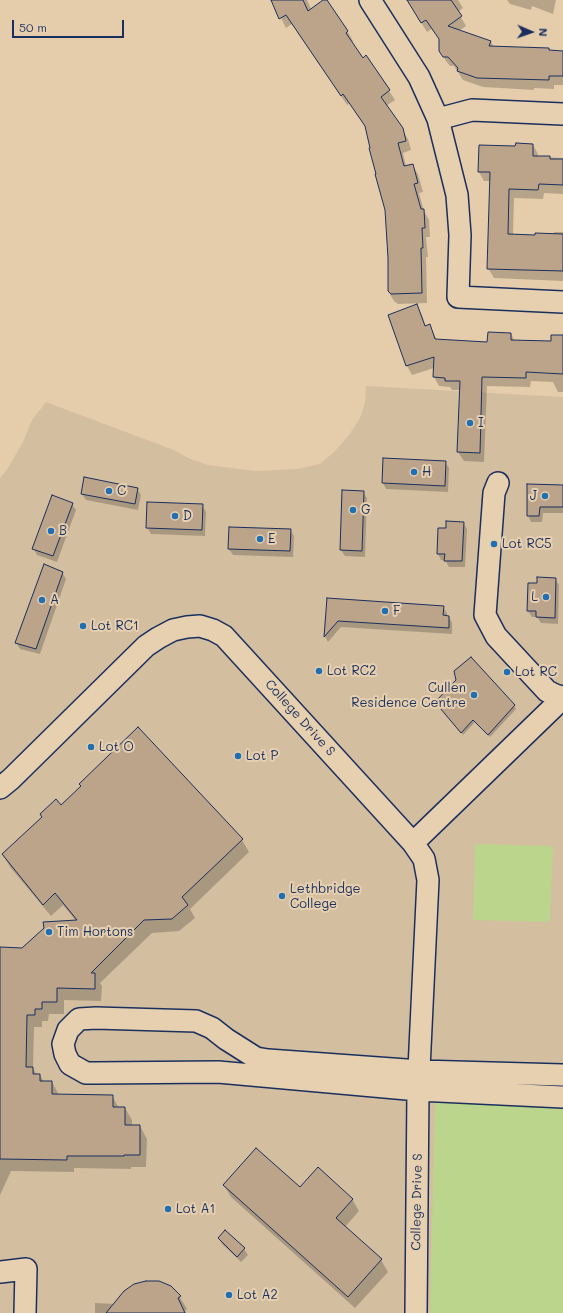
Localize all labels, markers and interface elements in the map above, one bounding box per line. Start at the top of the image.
scale bar [14,12,126,38]
north arrow [511,12,551,52]
text: 50 m [19,19,47,35]
text: N [536,28,551,37]
place label: I [478,415,484,431]
marker: I [465,418,475,428]
place label: H [422,464,431,480]
marker: H [409,467,419,477]
place label: C [117,483,126,499]
marker: C [104,486,114,496]
place label: J [530,488,537,504]
marker: J [540,491,550,501]
place label: G [361,502,371,518]
marker: G [348,505,358,515]
place label: D [183,508,192,524]
marker: D [170,511,180,521]
place label: B [59,523,67,539]
marker: B [46,526,56,536]
place label: E [268,531,275,547]
marker: E [255,534,265,544]
place label: Lot RC5 [502,536,552,552]
marker: Lot RC5 [489,539,499,549]
place label: L [531,589,538,605]
place label: A [50,592,59,608]
marker: L [541,592,551,602]
marker: A [37,595,47,605]
place label: F [393,603,400,619]
marker: F [380,606,390,616]
place label: Lot RC1 [91,618,139,634]
marker: Lot RC1 [78,621,88,631]
place label: Lot RC2 [327,663,376,679]
place label: Lot RC [515,664,557,680]
marker: Lot RC2 [314,666,324,676]
marker: Lot RC [502,667,512,677]
street label: College Drive S [262,677,338,759]
place label: Cullen Residence Centre [351,680,466,711]
marker: Cullen Residence Centre [469,690,479,700]
place label: Lot O [99,739,134,755]
marker: Lot O [86,742,96,752]
place label: Lot P [246,748,278,764]
marker: Lot P [233,751,243,761]
place label: Lethbridge College [290,881,361,912]
marker: Lethbridge College [277,891,287,901]
place label: Tim Hortons [57,924,133,940]
marker: Tim Hortons [44,927,54,937]
street label: College Drive S [408,1153,426,1251]
place label: Lot A1 [176,1201,215,1217]
marker: Lot A1 [163,1204,173,1214]
place label: Lot A2 [237,1287,278,1303]
marker: Lot A2 [224,1290,234,1300]

